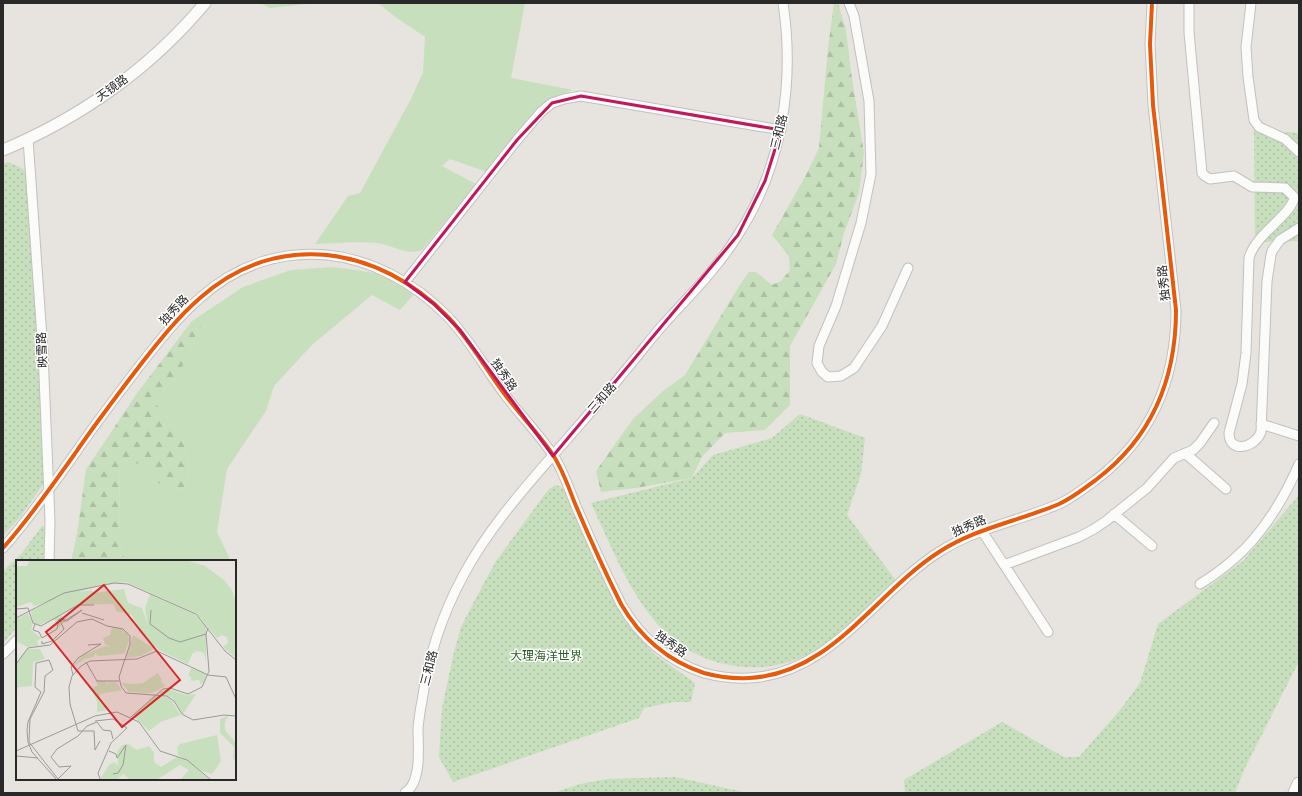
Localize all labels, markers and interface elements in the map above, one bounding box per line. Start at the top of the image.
street label: 天镜路 [93,72,131,104]
street label: 三和路 [768,113,790,151]
street label: 独秀路 [1155,264,1173,302]
street label: 独秀路 [157,292,191,328]
street label: 映雪路 [34,332,50,368]
street label: 独秀路 [488,356,520,394]
street label: 三和路 [585,380,619,416]
street label: 独秀路 [950,513,988,539]
inset map [16,560,236,780]
street label: 独秀路 [652,628,690,660]
street label: 三和路 [418,649,440,687]
park label: 大理海洋世界 [510,649,582,663]

